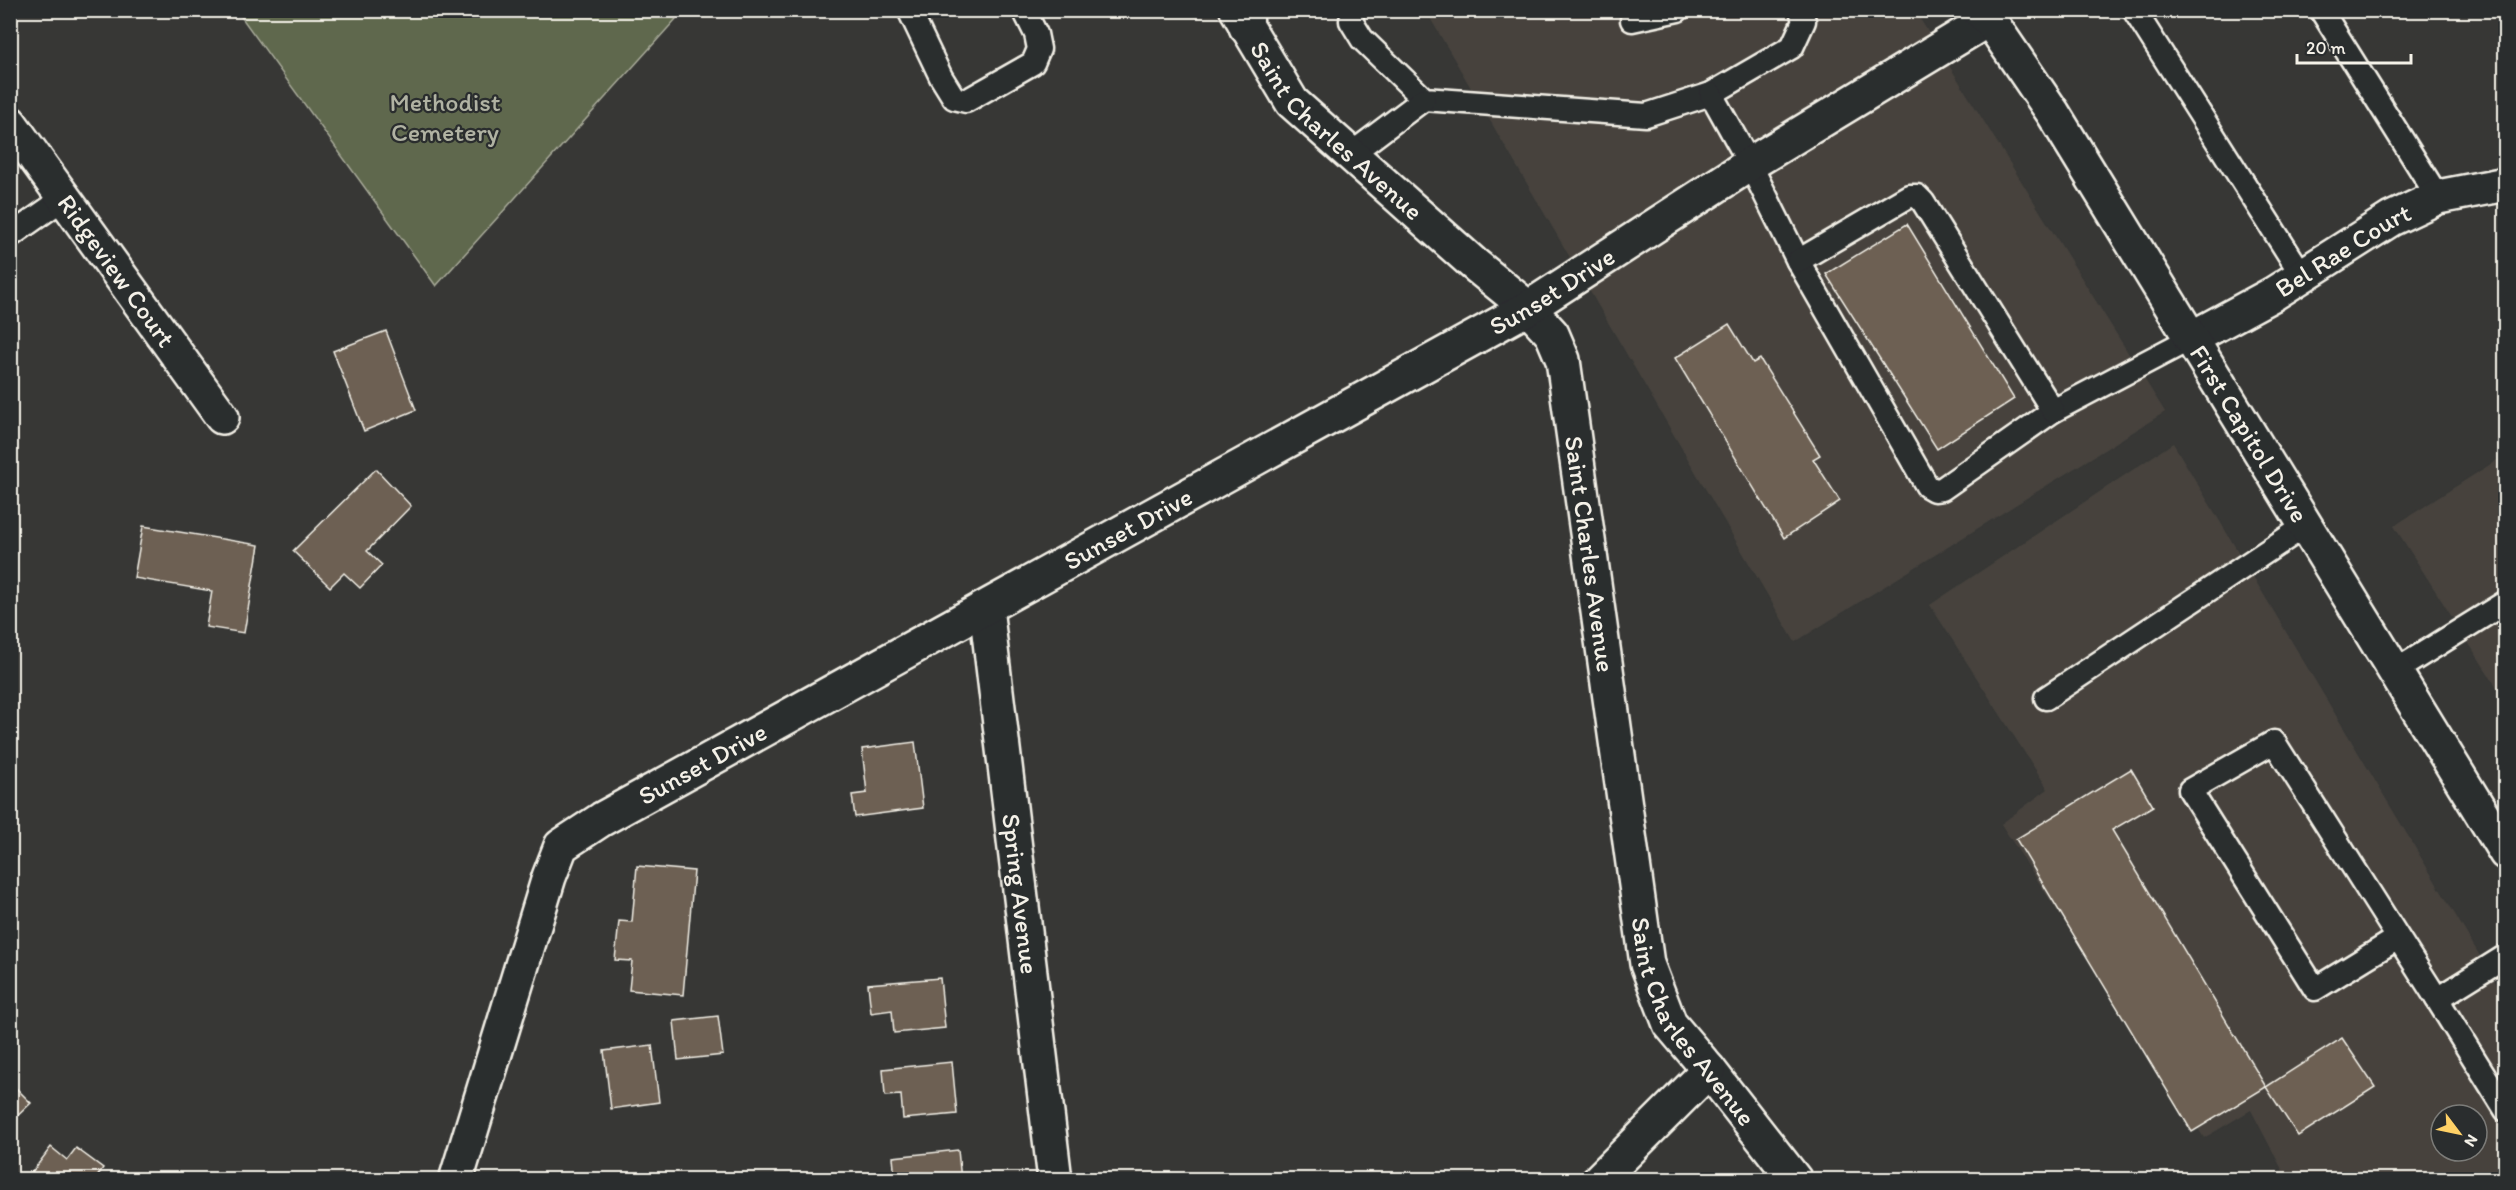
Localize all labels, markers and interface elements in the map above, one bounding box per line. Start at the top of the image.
scale bar [2297,27,2411,65]
street label: Saint Charles Avenue [1243,35,1430,227]
text: 20 m [2306,37,2346,59]
park label: Methodist Cemetery [389,86,501,148]
street label: Ridgeview Court [51,188,182,354]
street label: Bel Rae Court [2269,196,2416,305]
street label: Sunset Drive [1484,240,1621,342]
street label: First Capitol Drive [2183,339,2316,528]
street label: Saint Charles Avenue [1558,434,1622,674]
street label: Sunset Drive [1058,480,1198,577]
street label: Sunset Drive [633,715,772,812]
street label: Spring Avenue [995,812,1046,976]
street label: Saint Charles Avenue [1625,915,1763,1132]
north arrow [2429,1103,2489,1163]
text: N [2460,1131,2482,1150]

